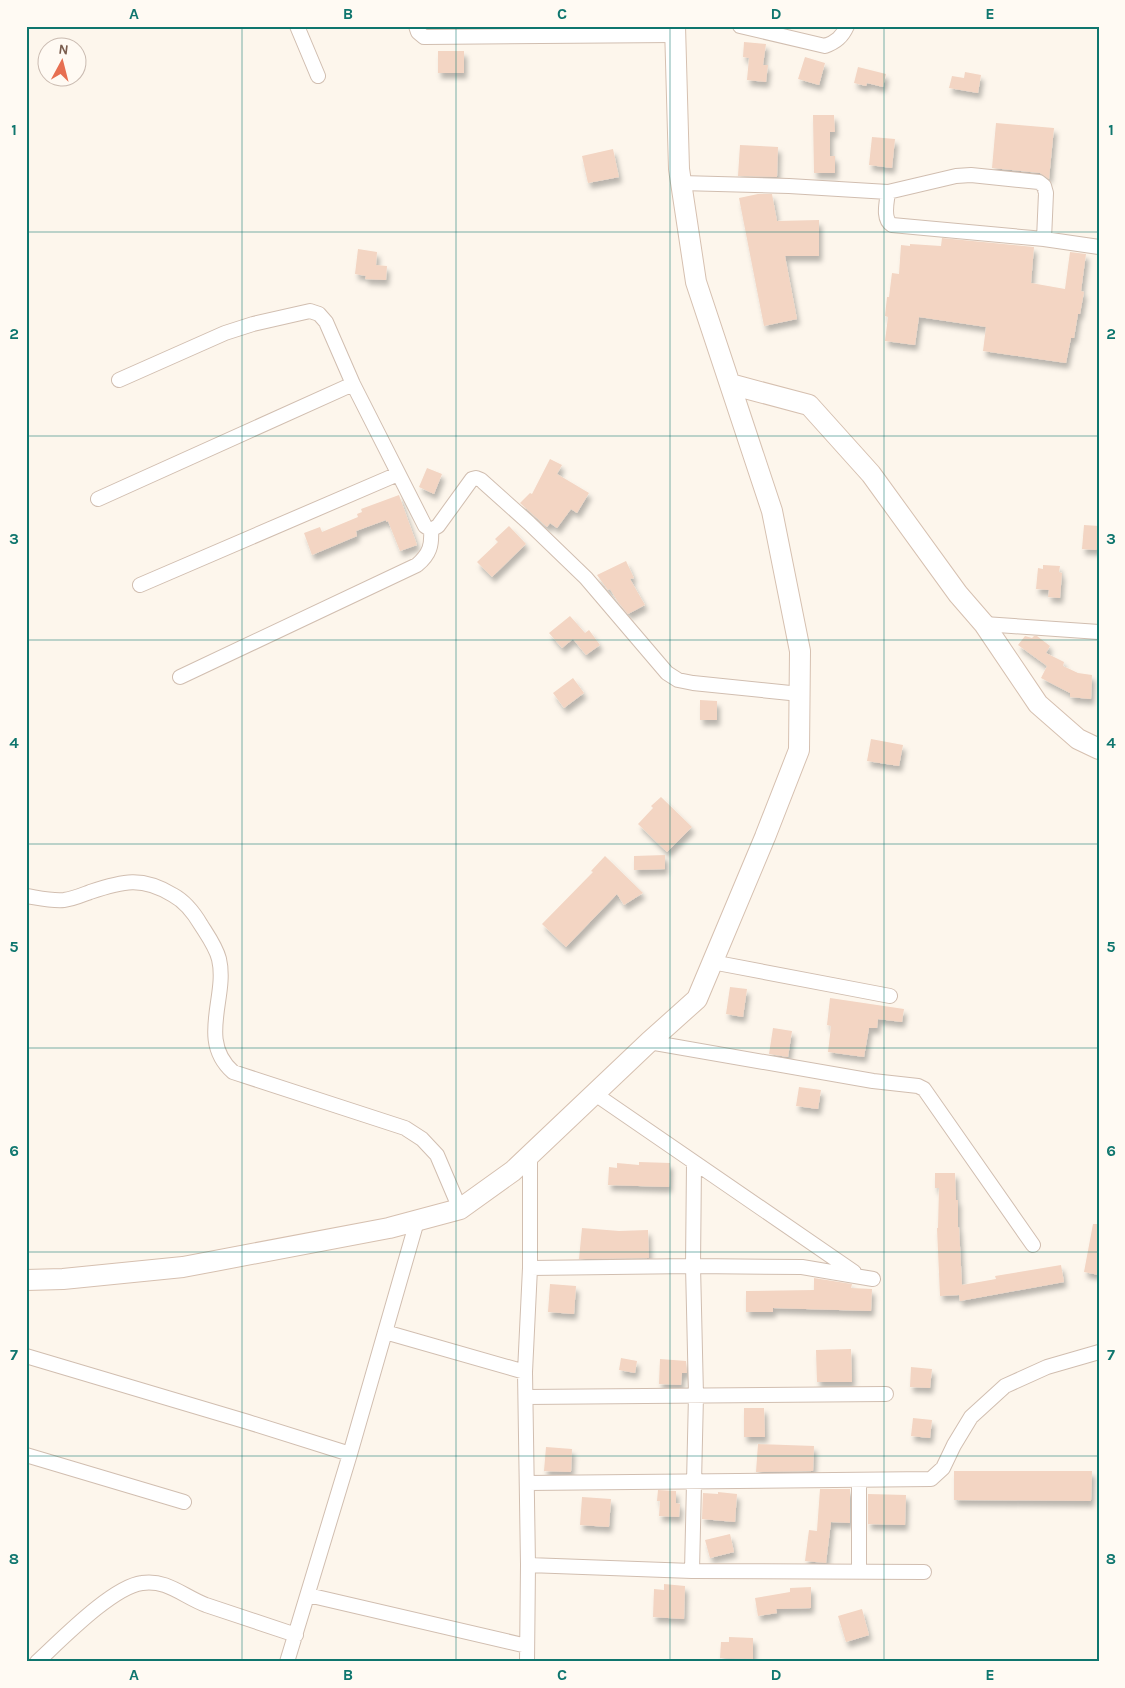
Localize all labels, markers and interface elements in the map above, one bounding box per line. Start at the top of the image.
text: A [129,4,139,23]
text: B [343,4,353,23]
text: C [557,4,567,23]
text: D [771,4,782,23]
text: E [985,4,995,23]
north arrow [38,38,88,88]
text: N [58,41,70,59]
text: 1 [11,120,17,139]
text: 1 [1108,120,1114,139]
text: 2 [9,324,19,343]
text: 2 [1106,324,1116,343]
text: 3 [9,529,19,548]
text: 3 [1106,529,1116,548]
text: 4 [9,733,19,752]
text: 4 [1106,733,1116,752]
text: 5 [9,937,19,956]
text: 5 [1106,937,1116,956]
text: 6 [9,1141,19,1160]
text: 6 [1106,1141,1116,1160]
text: 7 [10,1345,18,1364]
text: 7 [1107,1345,1115,1364]
text: 8 [9,1549,19,1568]
text: 8 [1106,1549,1116,1568]
text: A [129,1665,139,1684]
text: B [343,1665,353,1684]
text: C [557,1665,567,1684]
text: D [771,1665,782,1684]
text: E [985,1665,995,1684]

